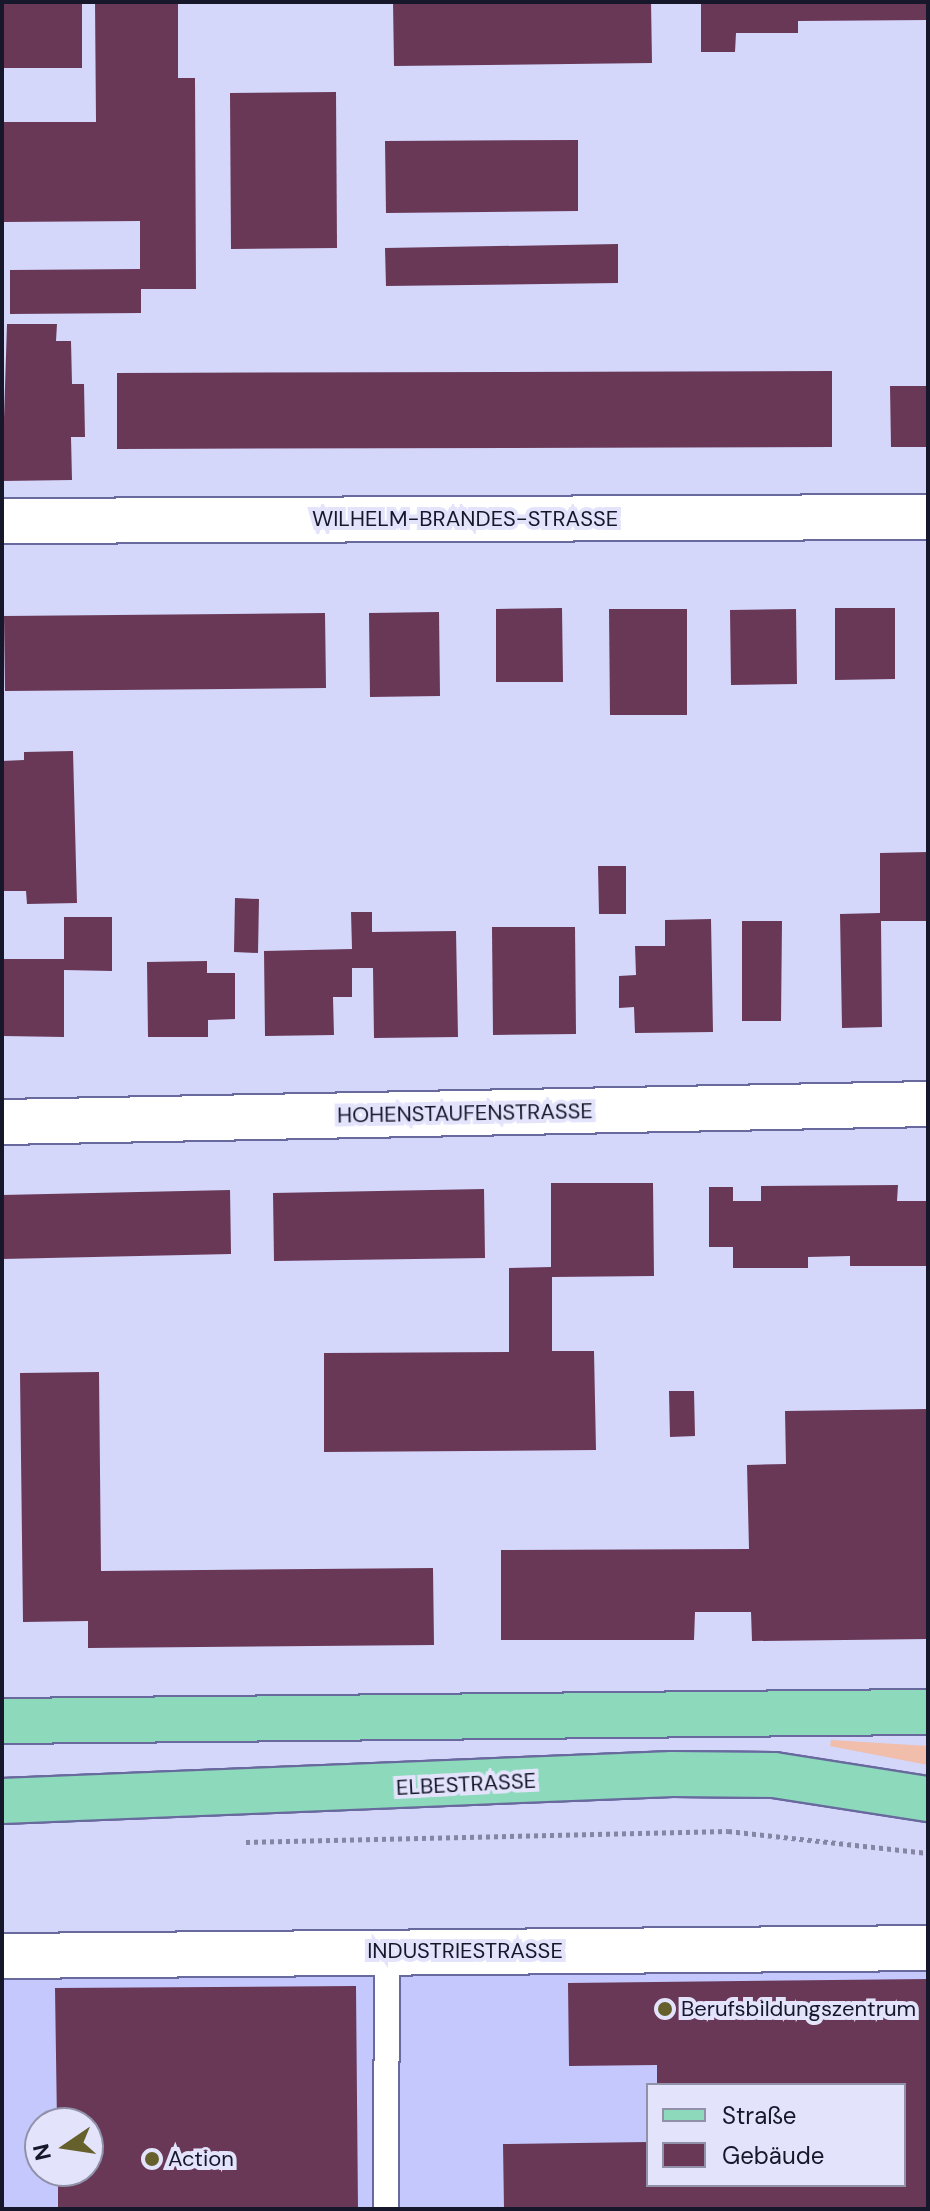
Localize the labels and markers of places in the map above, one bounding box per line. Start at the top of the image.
place label: Berufsbildungszentrum [681,1996,916,2022]
marker: Berufsbildungszentrum [656,2000,674,2018]
place label: Action [168,2146,234,2172]
marker: Action [143,2150,161,2168]

